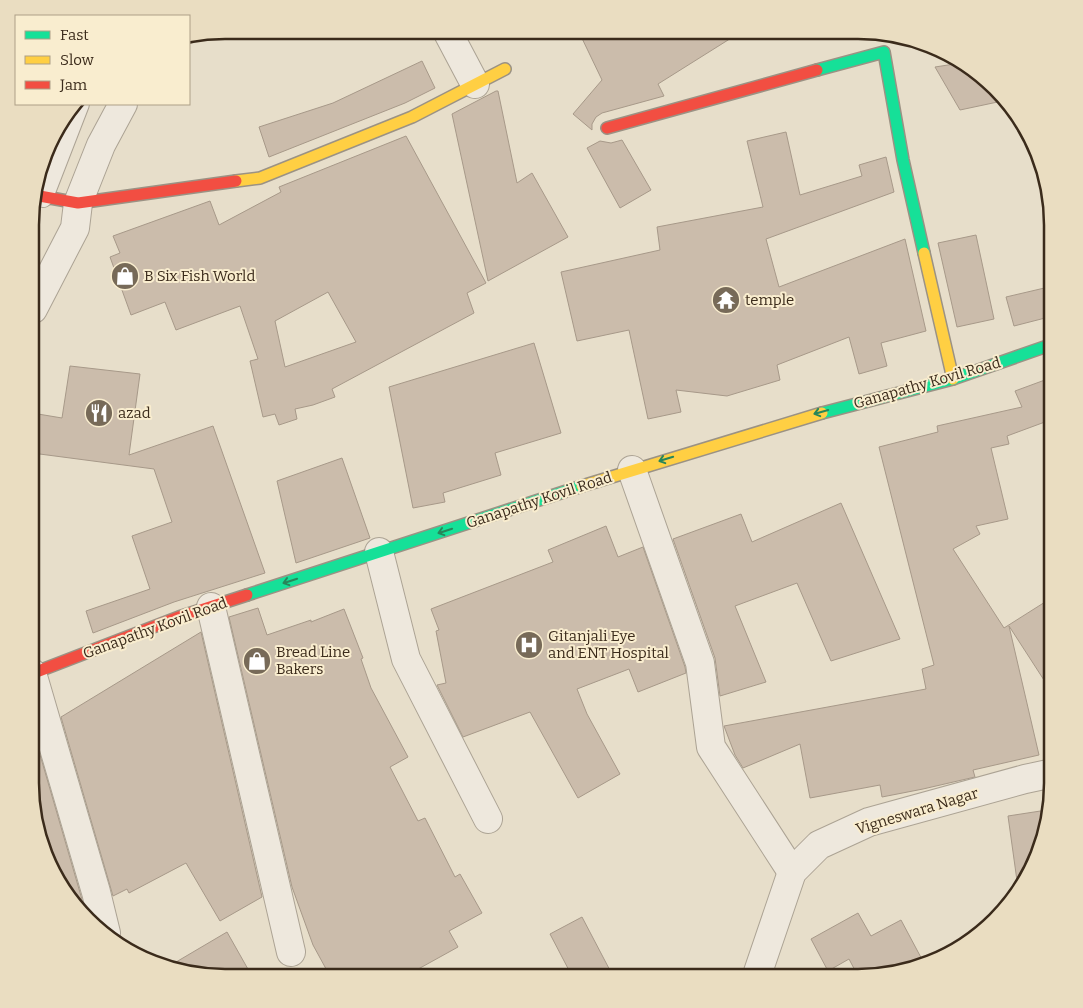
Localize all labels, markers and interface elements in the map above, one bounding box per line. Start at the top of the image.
legend [15,15,190,105]
text: Fast [60,26,89,44]
text: Slow [60,51,95,69]
text: Jam [59,76,88,94]
shop icon: B Six Fish World [110,261,140,291]
place label: B Six Fish World [144,267,255,285]
temple icon: temple [711,285,741,315]
place label: temple [745,291,794,309]
street label: Ganapathy Kovil Road [851,353,1003,413]
restaurant icon: azad [84,398,114,428]
place label: azad [118,404,151,422]
one-way arrow [814,408,830,418]
one-way arrow [658,455,674,465]
street label: Ganapathy Kovil Road [464,468,614,532]
one-way arrow [437,526,453,536]
one-way arrow [283,577,298,586]
street label: Ganapathy Kovil Road [80,593,230,662]
place label: Gitanjali Eye and ENT Hospital [548,627,669,662]
hospital icon: Gitanjali Eye and ENT Hospital [514,630,544,660]
place label: Bread Line Bakers [276,643,350,678]
shop icon: Bread Line Bakers [242,646,272,676]
street label: Vigneswara Nagar [854,784,981,838]

